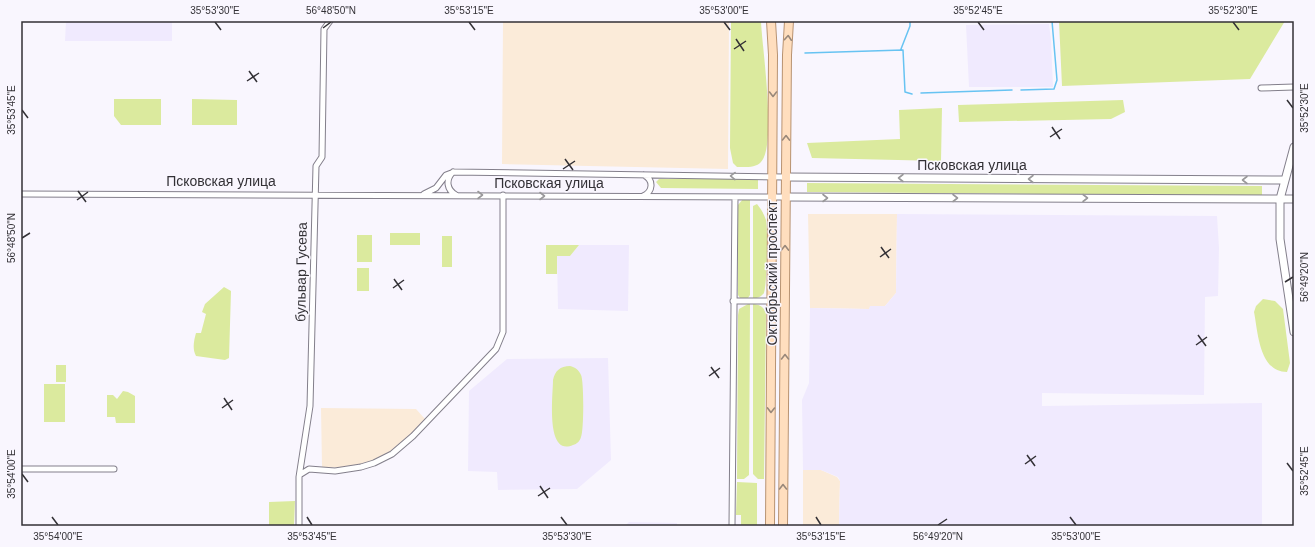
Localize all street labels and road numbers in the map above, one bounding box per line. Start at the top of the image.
street label: Псковская улица [917,157,1027,173]
street label: Псковская улица [166,173,276,189]
street label: Псковская улица [494,175,604,191]
street label: Октябрьский проспект [764,200,780,346]
street label: бульвар Гусева [292,222,310,322]

